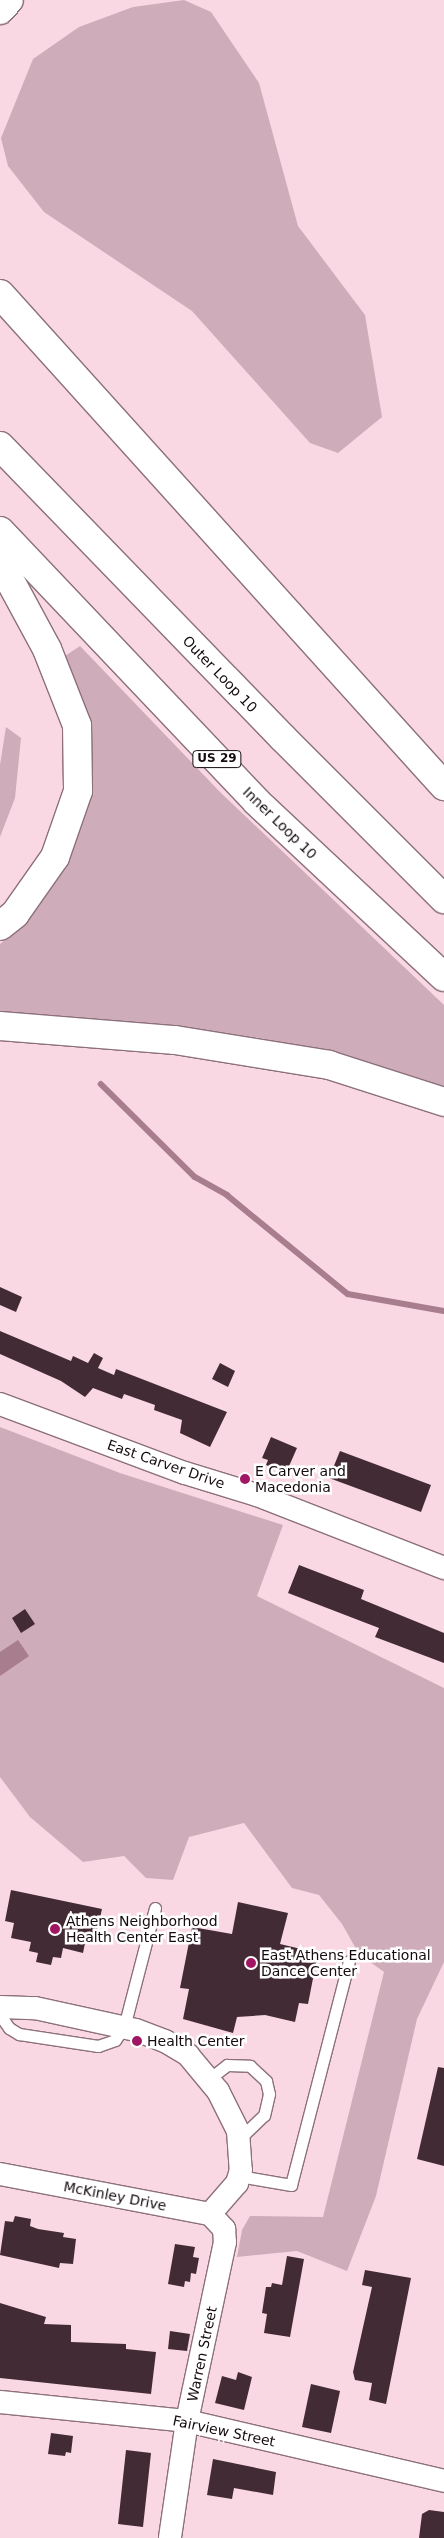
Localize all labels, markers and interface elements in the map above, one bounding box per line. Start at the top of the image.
street label: Outer Loop 10 [179,632,261,716]
road number: US 29 [192,750,242,769]
street label: Inner Loop 10 [239,783,321,863]
street label: East Carver Drive [105,1436,227,1492]
place label: E Carver and Macedonia [255,1463,346,1495]
marker: E Carver and Macedonia [239,1473,251,1485]
place label: Athens Neighborhood Health Center East [66,1913,218,1945]
marker: Athens Neighborhood Health Center East [48,1922,62,1936]
place label: East Athens Educational Dance Center [261,1947,431,1980]
marker: East Athens Educational Dance Center [245,1957,257,1969]
place label: Health Center [147,2033,245,2049]
marker: Health Center [131,2035,143,2047]
street label: McKinley Drive [62,2178,168,2214]
street label: Warren Street [184,2305,220,2403]
street label: Fairview Street [171,2412,277,2450]

